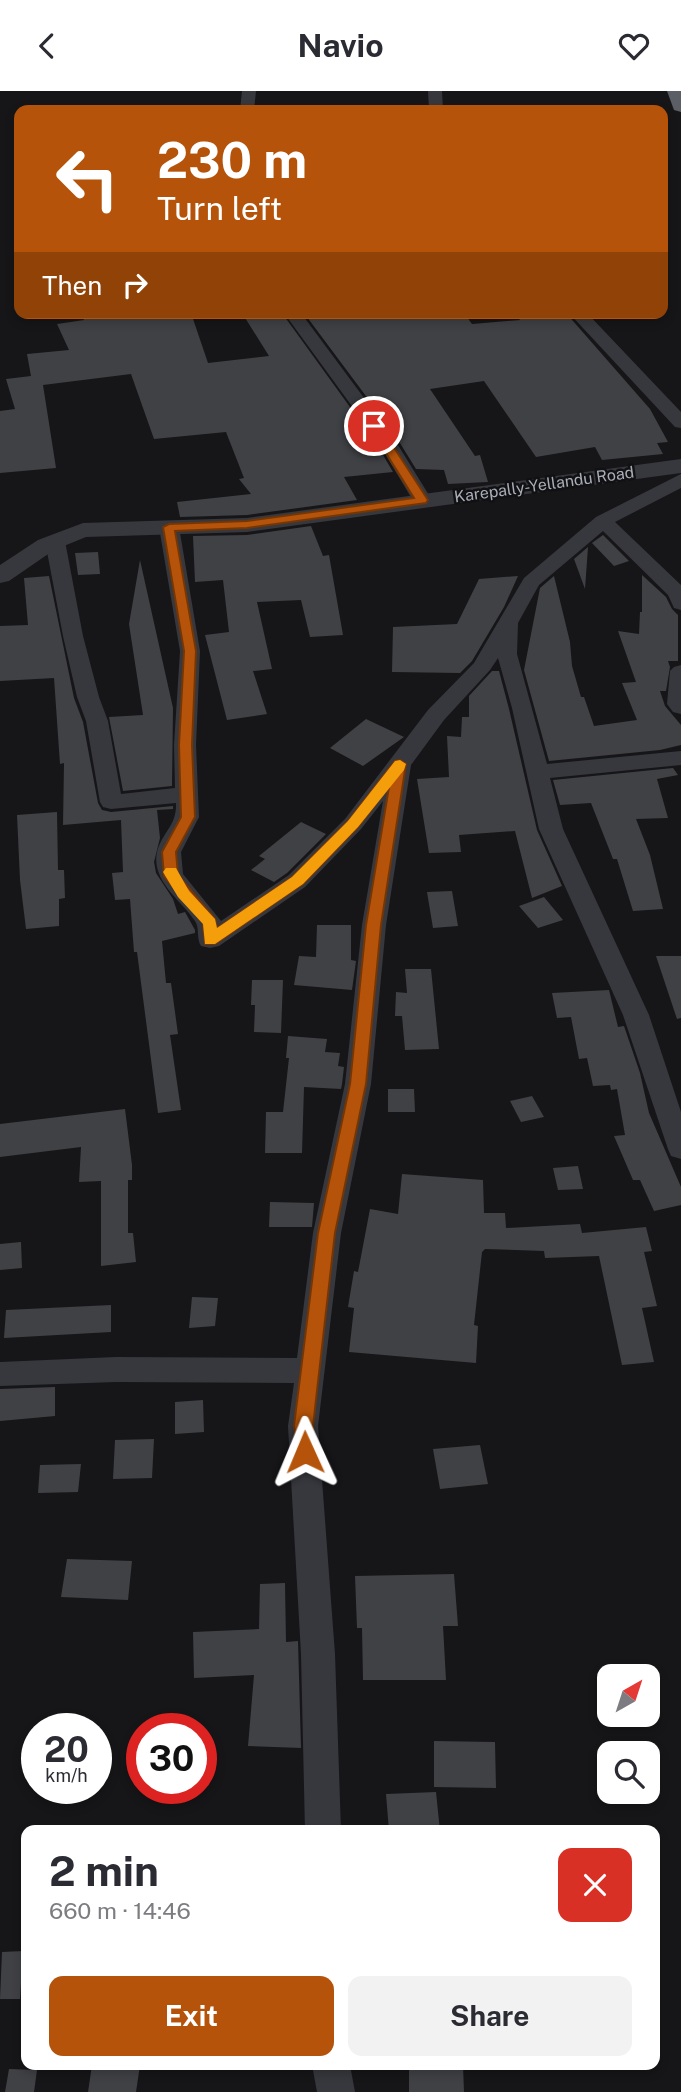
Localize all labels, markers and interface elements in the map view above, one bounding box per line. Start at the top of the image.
icon: back [28,27,66,65]
text: Navio [297,27,384,64]
icon: heart [615,27,653,65]
text: 230 m [157,131,307,189]
icon: left [42,133,133,224]
text: Turn left [157,190,282,227]
icon: right [116,266,154,304]
text: Then [42,270,102,301]
pin [344,396,404,456]
icon: arrive [355,407,393,445]
street label: Karepally-Yellandu Road [453,462,635,507]
position arrow [268,1415,342,1489]
north arrow [597,1664,660,1727]
map controls [597,1664,660,1804]
speed limit sign: 30 [126,1713,217,1804]
text: 20 [44,1729,89,1770]
button: search [597,1741,660,1804]
text: km/h [45,1765,88,1786]
text: 2 min [49,1846,159,1895]
button: close [558,1848,632,1922]
text: 660 m · 14:46 [49,1897,191,1924]
button: Exit [49,1976,334,2056]
button: Share [348,1976,632,2056]

